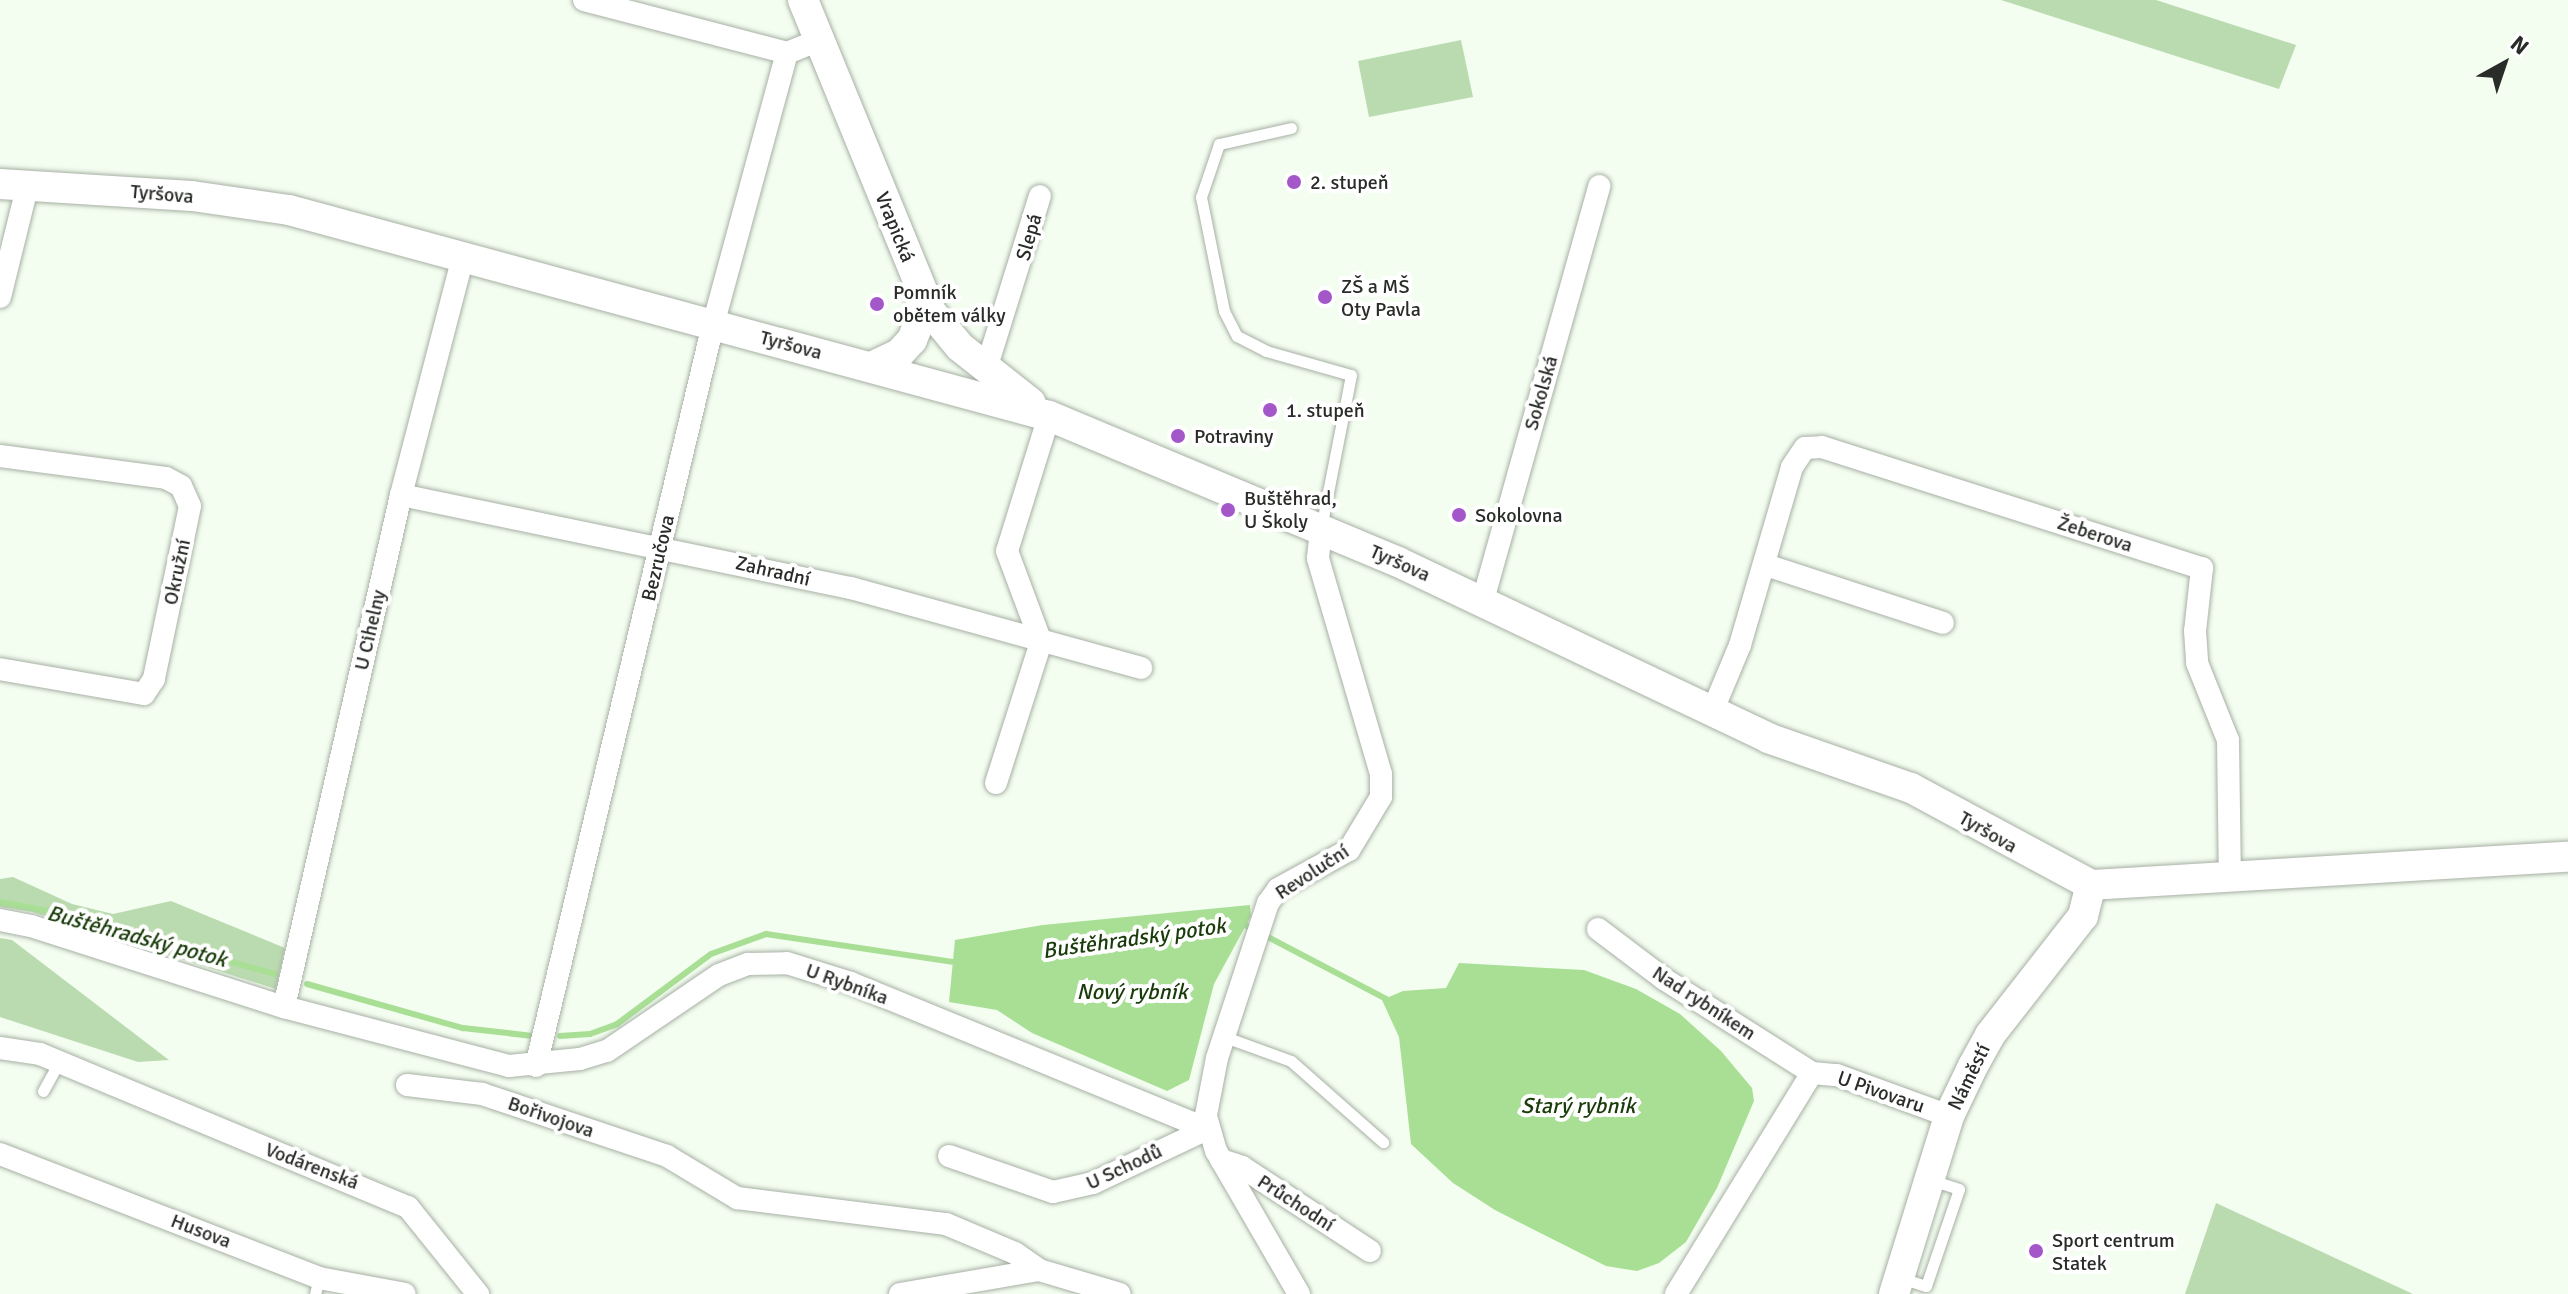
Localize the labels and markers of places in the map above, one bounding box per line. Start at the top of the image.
place label: 2. stupeň [1310,170,1389,194]
marker: 2. stupeň [1285,173,1303,191]
place label: ZŠ a MŠ Oty Pavla [1341,274,1421,321]
place label: Pomník obětem války [893,280,1006,327]
marker: ZŠ a MŠ Oty Pavla [1316,288,1334,306]
marker: Pomník obětem války [868,295,886,313]
place label: 1. stupeň [1286,398,1365,422]
marker: 1. stupeň [1261,401,1279,419]
place label: Potraviny [1194,424,1273,448]
marker: Potraviny [1169,427,1187,445]
place label: Buštěhrad, U Školy [1244,486,1337,533]
marker: Buštěhrad, U Školy [1219,501,1237,519]
place label: Sokolovna [1475,503,1563,527]
marker: Sokolovna [1450,506,1468,524]
place label: Sport centrum Statek [2052,1228,2175,1275]
marker: Sport centrum Statek [2027,1242,2045,1260]

